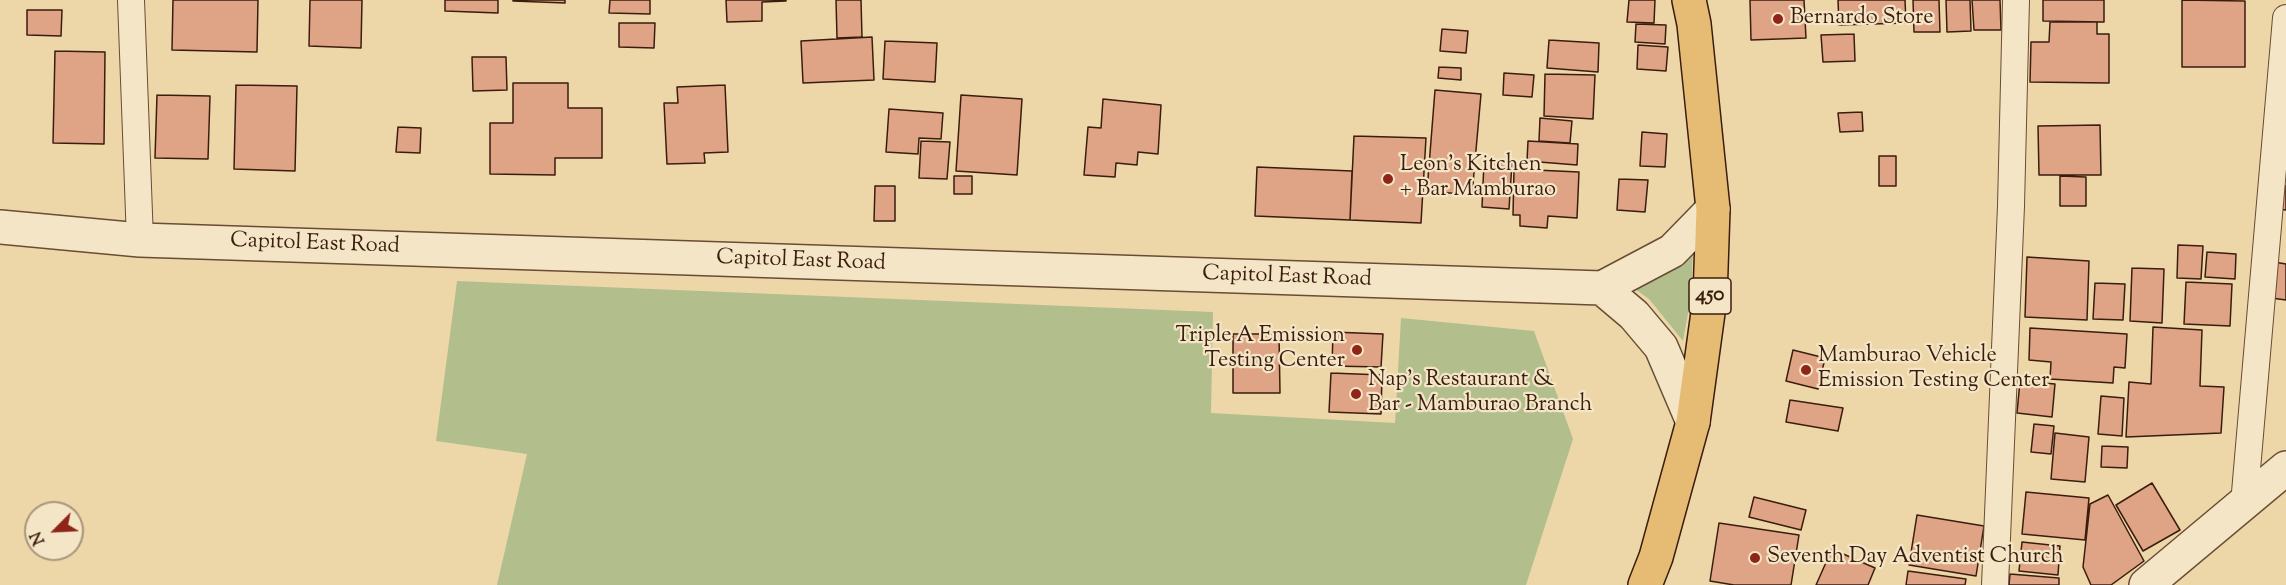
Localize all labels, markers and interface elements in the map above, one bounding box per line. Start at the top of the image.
place label: Bernardo Store [1790,6,1934,32]
marker: Bernardo Store [1771,12,1785,26]
place label: Leon's Kitchen + Bar Mamburao [1400,153,1556,204]
marker: Leon's Kitchen + Bar Mamburao [1381,172,1395,186]
street label: Capitol East Road [230,229,400,261]
street label: Capitol East Road [716,246,886,278]
street label: Capitol East Road [1202,262,1372,294]
road number: 450 [1689,278,1731,314]
place label: Triple A Emission Testing Center [1175,324,1345,376]
marker: Triple A Emission Testing Center [1350,343,1364,357]
place label: Mamburao Vehicle Emission Testing Center [1818,344,2049,396]
marker: Mamburao Vehicle Emission Testing Center [1799,363,1813,377]
place label: Nap's Restaurant & Bar - Mamburao Branch [1368,368,1592,420]
marker: Nap's Restaurant & Bar - Mamburao Branch [1349,387,1363,401]
north arrow [24,501,84,561]
text: N [26,527,52,548]
place label: Seventh Day Adventist Church [1767,545,2064,571]
marker: Seventh Day Adventist Church [1748,551,1762,565]

